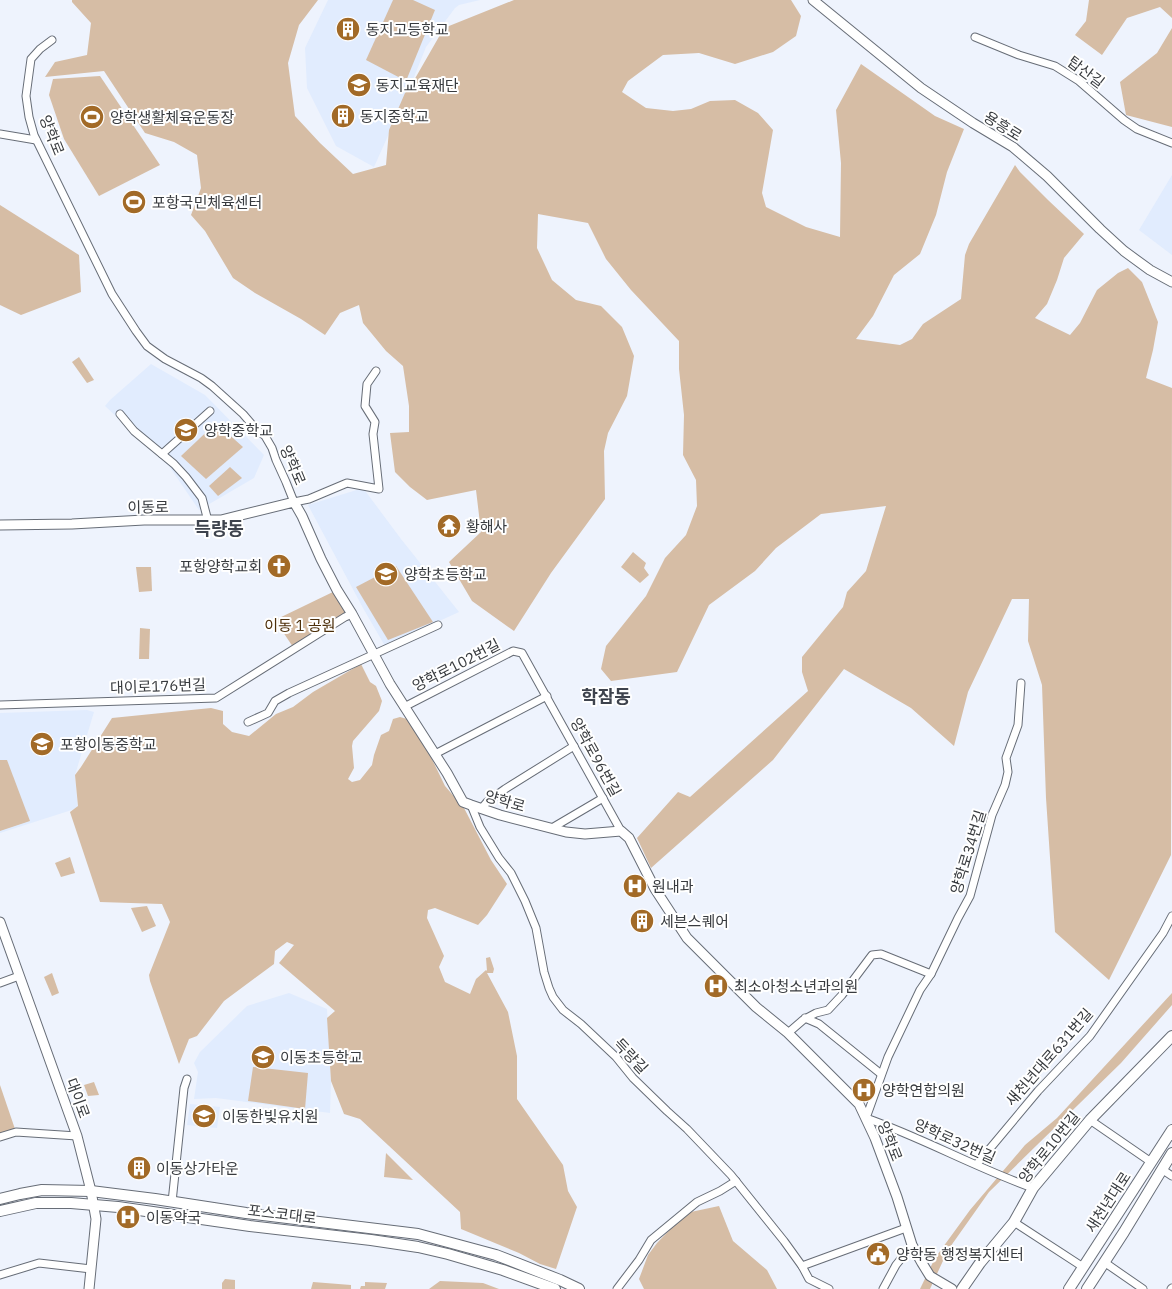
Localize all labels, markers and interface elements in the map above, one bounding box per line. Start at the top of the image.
building icon: 동지고등학교 [335,16,361,42]
place label: 동지고등학교 [366,20,449,39]
street label: 탑산길 [1064,52,1108,92]
school or university icon: 동지교육재단 [346,72,372,98]
place label: 동지교육재단 [376,76,459,95]
building icon: 동지중학교 [330,103,356,129]
sports icon: 양학생활체육운동장 [79,104,105,130]
place label: 동지중학교 [360,107,429,126]
street label: 용흥로 [980,107,1026,145]
place label: 양학생활체육운동장 [110,108,234,127]
street label: 양학로 [35,112,69,158]
sports icon: 포항국민체육센터 [121,189,147,215]
place label: 포항국민체육센터 [152,193,262,212]
school or university icon: 양학중학교 [173,417,199,443]
place label: 양학중학교 [204,421,273,440]
street label: 양학로 [276,442,310,488]
street label: 이동로 [127,497,169,517]
temple icon: 황해사 [436,513,462,539]
district label: 득량동 [194,517,244,540]
place label: 황해사 [466,517,508,536]
church icon: 포항양학교회 [266,553,292,579]
place label: 포항양학교회 [179,557,262,576]
school or university icon: 양학초등학교 [373,561,399,587]
place label: 양학초등학교 [404,565,487,584]
park label: 이동 1 공원 [264,616,336,635]
street label: 양학로102번길 [409,635,503,695]
street label: 대이로176번길 [110,675,206,697]
district label: 학잠동 [581,685,631,708]
street label: 양학로96번길 [567,714,625,800]
school or university icon: 포항이동중학교 [29,731,55,757]
place label: 포항이동중학교 [60,735,157,754]
street label: 양학로 [482,786,528,816]
street label: 양학로34번길 [946,808,990,896]
hospital icon: 원내과 [622,873,648,899]
place label: 원내과 [652,877,694,896]
building icon: 세븐스퀘어 [629,908,655,934]
place label: 세븐스퀘어 [660,912,729,931]
hospital icon: 최소아청소년과의원 [703,973,729,999]
place label: 최소아청소년과의원 [734,977,858,996]
street label: 새천년대로631번길 [1001,1004,1097,1110]
street label: 득량길 [610,1034,652,1078]
school or university icon: 이동초등학교 [250,1044,276,1070]
place label: 이동초등학교 [280,1048,363,1067]
street label: 대이로 [62,1075,94,1121]
hospital icon: 양학연합의원 [851,1077,877,1103]
place label: 양학연합의원 [882,1081,965,1100]
school or university icon: 이동한빛유치원 [191,1103,217,1129]
place label: 이동한빛유치원 [222,1107,319,1126]
street label: 양학로10번길 [1014,1107,1084,1187]
street label: 양학로32번길 [911,1115,999,1167]
street label: 양학로 [873,1118,907,1164]
building icon: 이동상가타운 [126,1155,152,1181]
place label: 이동상가타운 [156,1159,239,1178]
street label: 새천년대로 [1081,1168,1135,1236]
street label: 포스코대로 [247,1200,317,1228]
hospital icon: 이동약국 [115,1204,141,1230]
place label: 이동약국 [146,1208,201,1227]
public building icon: 양학동 행정복지센터 [865,1241,891,1267]
place label: 양학동 행정복지센터 [896,1245,1024,1264]

